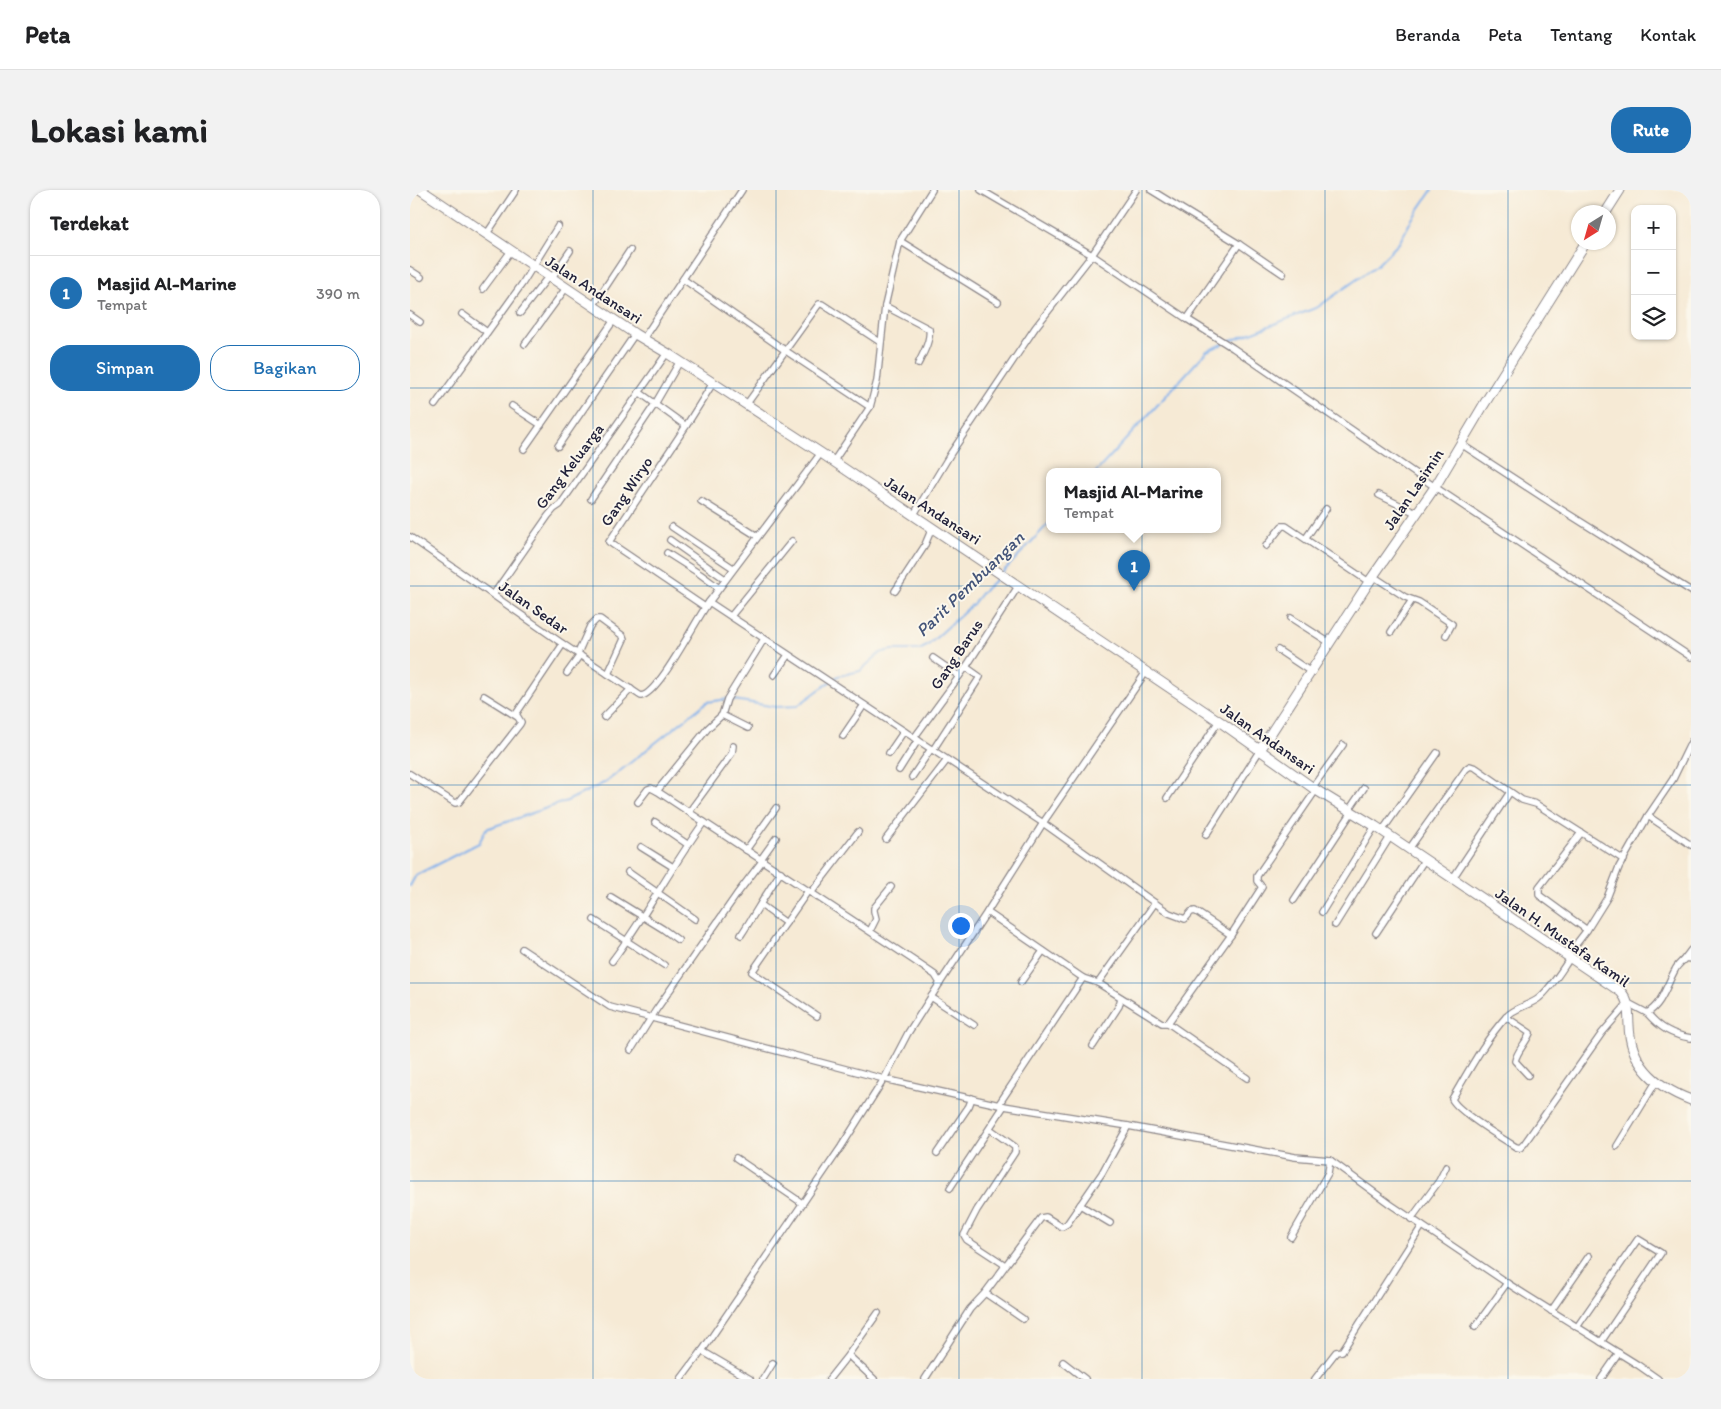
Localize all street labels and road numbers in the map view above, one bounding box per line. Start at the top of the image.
street label: Jalan Andansari [542,251,646,328]
street label: Gang Keluarga [531,420,608,513]
street label: Jalan Lasimin [1379,445,1448,534]
street label: Gang Wiryo [596,453,657,530]
street label: Jalan Andansari [881,472,985,549]
street label: Jalan Sedar [495,577,573,639]
street label: Gang Barus [926,616,987,693]
street label: Jalan Andansari [1217,699,1319,778]
street label: Jalan H. Mustafa Kamil [1492,884,1634,991]

